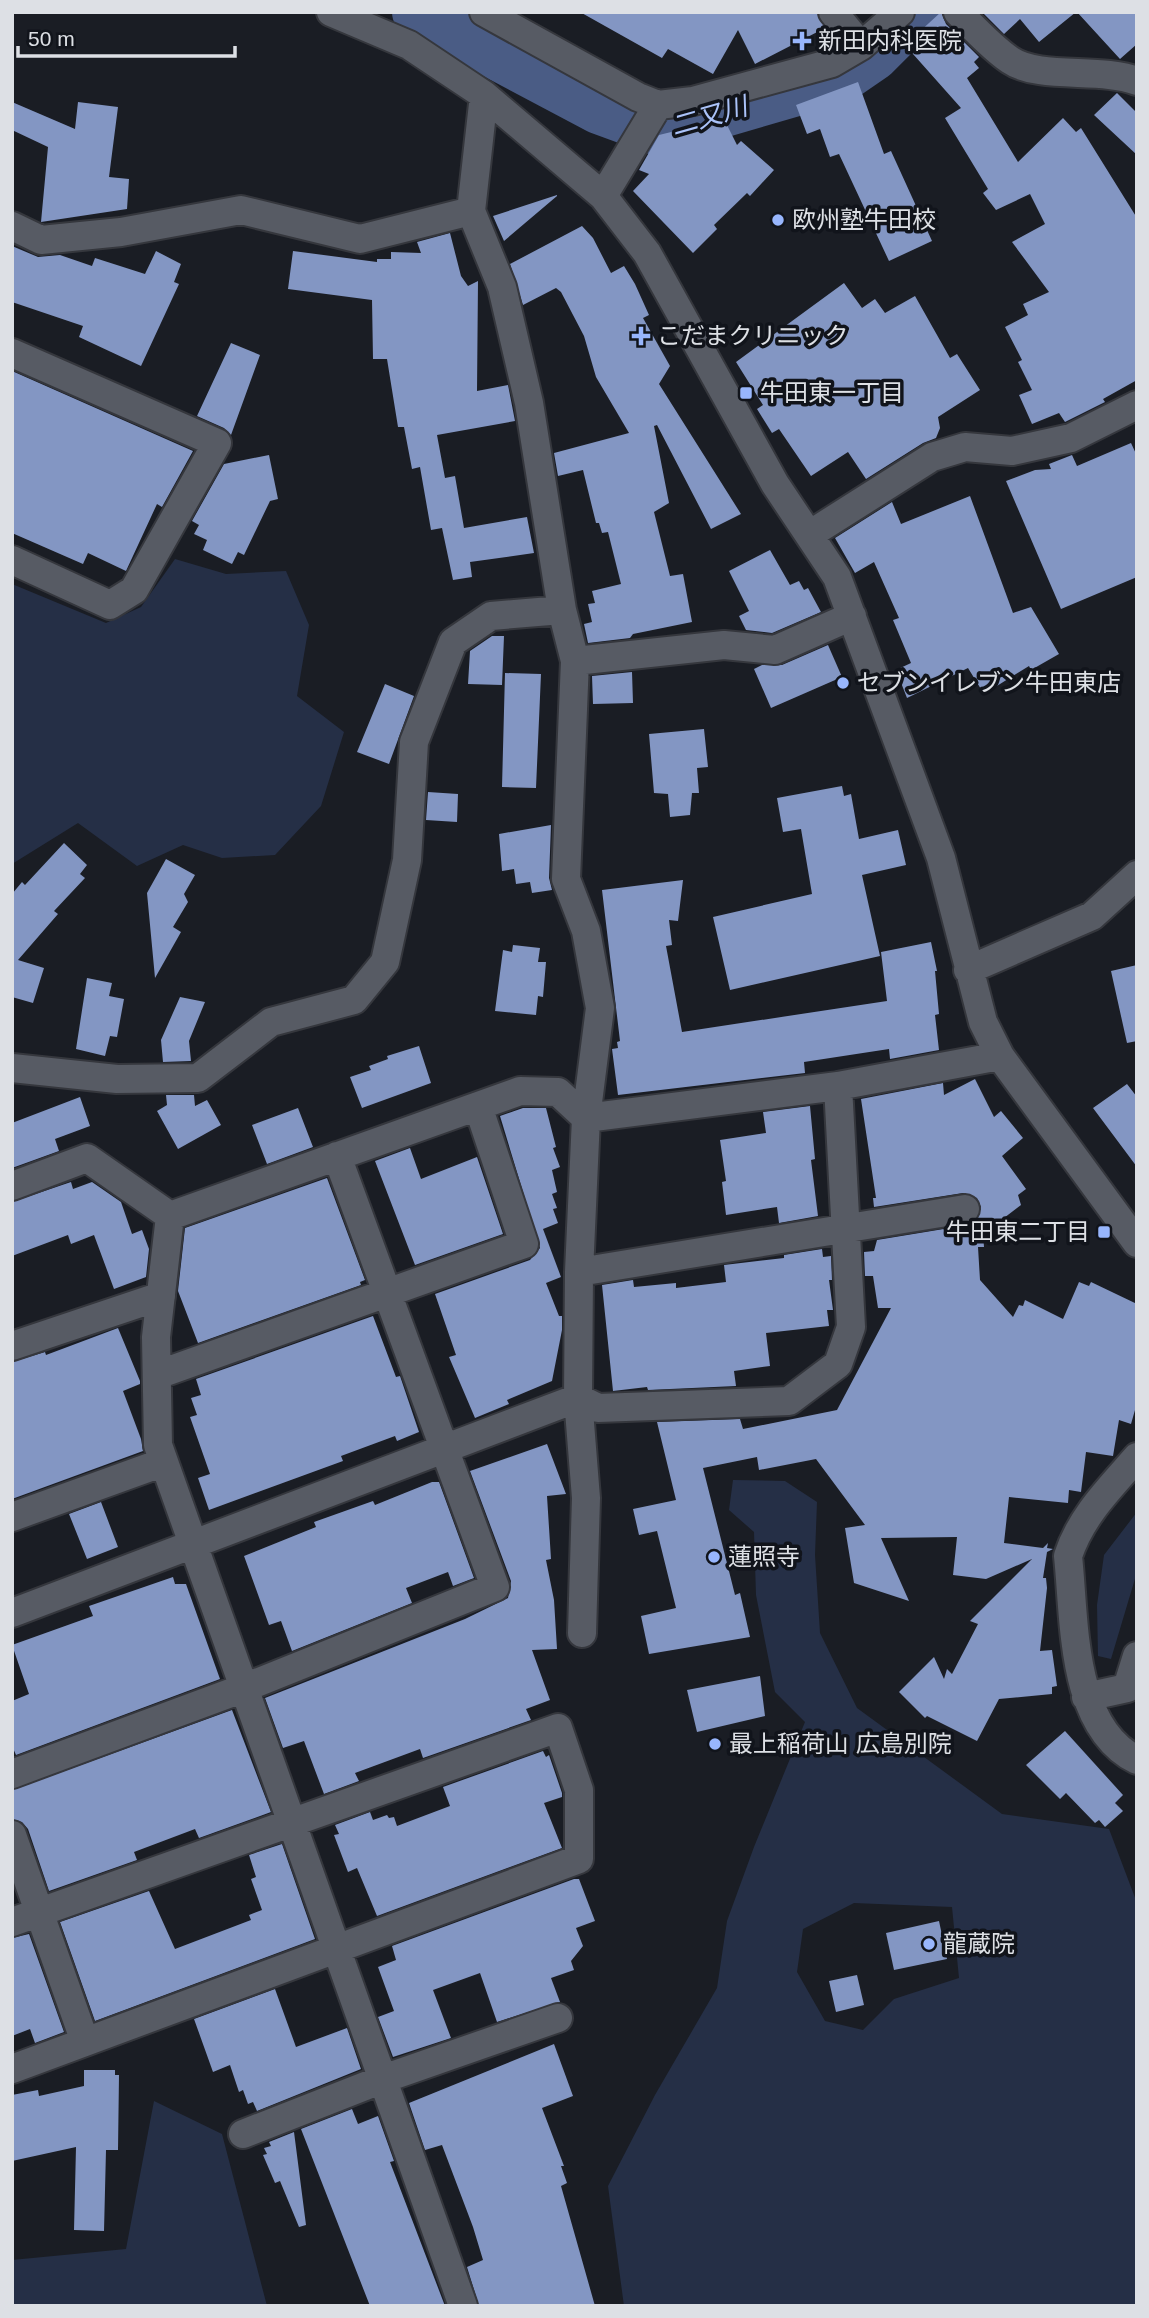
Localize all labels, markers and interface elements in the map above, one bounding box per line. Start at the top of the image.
scale bar [18,14,234,58]
text: 50 m [28,27,75,50]
place label: 新田内科医院 [818,27,962,54]
marker: 新田内科医院 [792,31,812,51]
water label: 二又川 [667,90,754,141]
place label: 欧州塾牛田校 [792,206,936,233]
marker: 欧州塾牛田校 [770,212,786,228]
place label: こだまクリニック [657,322,849,349]
marker: こだまクリニック [631,326,651,346]
place label: 牛田東一丁目 [760,379,904,406]
marker: 牛田東一丁目 [738,385,754,401]
place label: セブンイレブン牛田東店 [857,669,1121,696]
marker: セブンイレブン牛田東店 [835,675,851,691]
place label: 牛田東二丁目 [946,1218,1090,1245]
marker: 牛田東二丁目 [1096,1224,1112,1240]
place label: 蓮照寺 [728,1543,800,1570]
marker: 蓮照寺 [706,1549,722,1565]
place label: 最上稲荷山 広島別院 [729,1730,952,1757]
marker: 最上稲荷山 広島別院 [707,1736,723,1752]
place label: 龍蔵院 [943,1930,1015,1957]
marker: 龍蔵院 [921,1936,937,1952]

